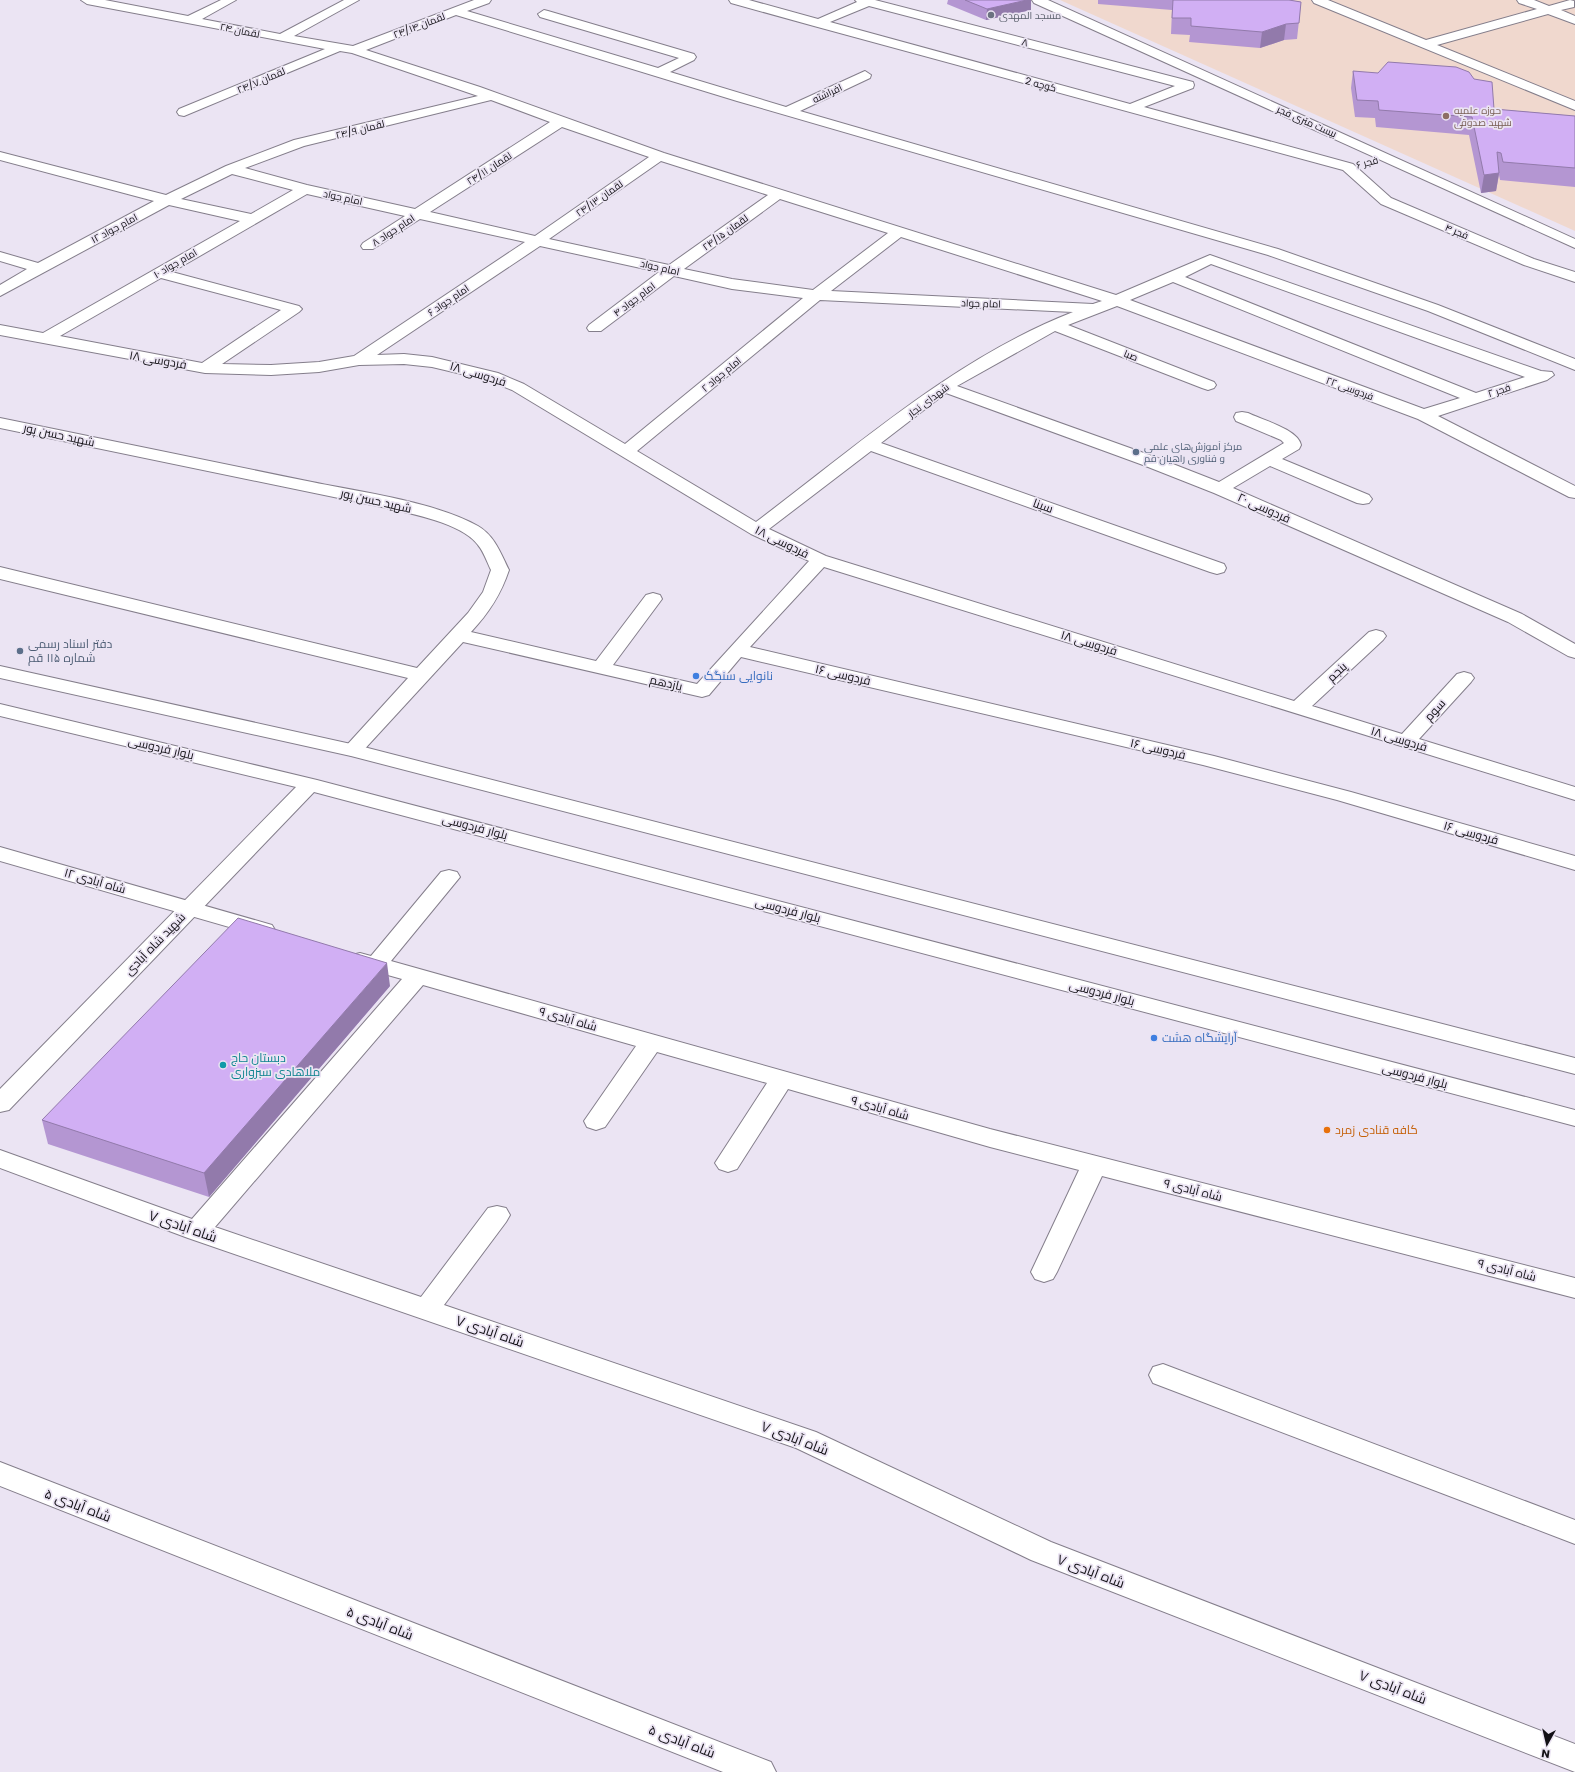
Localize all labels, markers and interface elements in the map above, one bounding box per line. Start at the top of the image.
place label: مسجد المهدی [999,8,1061,23]
street label: لقمان ۲۴/۱۴ [391,9,447,42]
marker: مسجد المهدی [986,10,996,20]
street label: لقمان ۲۴ [219,19,261,42]
street label: ۸ [1020,34,1030,51]
street label: لقمان ۲۴/۷ [235,64,288,97]
street label: کوچه 2 [1024,73,1058,96]
street label: افراشته [810,80,845,107]
street label: بیست متری فجر [1274,101,1339,141]
place label: حوزه علمیه شهید صدوقی [1454,103,1512,130]
marker: حوزه علمیه شهید صدوقی [1441,111,1451,121]
street label: لقمان ۲۴/۹ [334,116,386,143]
street label: لقمان ۲۴/۱۱ [464,148,515,189]
street label: فجر ۶ [1354,152,1380,173]
street label: لقمان ۲۴/۱۳ [573,177,626,220]
street label: امام جواد [322,186,364,209]
street label: امام جواد ۱۲ [88,210,140,247]
street label: امام جواد ۸ [369,211,418,250]
street label: لقمان ۲۴/۱۵ [699,211,751,254]
street label: فجر ۴ [1443,220,1471,243]
street label: امام جواد ۱۰ [151,245,200,282]
street label: امام جواد [639,256,681,279]
street label: امام جواد ۴ [610,279,658,320]
street label: امام جواد ۶ [424,281,472,320]
street label: امام جواد [961,295,1001,312]
street label: فردوسی ۱۸ [128,346,188,373]
street label: صبا [1122,346,1140,365]
street label: امام جواد ۲ [698,353,744,395]
street label: فردوسی ۱۸ [448,357,508,390]
street label: فردوسی ۲۲ [1324,373,1376,404]
street label: شهدای نجار [903,380,952,422]
street label: فجر ۲ [1486,380,1512,401]
street label: شهید حسن پور [21,418,96,451]
place label: مرکز آموزش‌های علمی و فناوری راهیان قم [1144,439,1242,466]
marker: مرکز آموزش‌های علمی و فناوری راهیان قم [1131,447,1141,457]
street label: شهید حسن پور [338,484,413,518]
street label: فردوسی ۲۰ [1235,488,1293,527]
street label: سینا [1031,494,1056,517]
street label: فردوسی ۱۸ [752,521,812,562]
street label: فردوسی ۱۸ [1059,626,1119,659]
place label: دفتر اسناد رسمی شماره ۱۱۵ قم [28,635,113,666]
marker: دفتر اسناد رسمی شماره ۱۱۵ قم [15,646,25,656]
street label: پنجم [1323,657,1352,686]
street label: فردوسی ۱۶ [814,660,873,689]
place label: نانوایی سنگک [704,667,773,684]
street label: یازدهم [648,671,685,695]
marker: نانوایی سنگک [691,671,701,681]
street label: سوم [1420,695,1449,724]
street label: فردوسی ۱۸ [1369,722,1429,755]
street label: بلوار فردوسی [126,732,196,763]
street label: فردوسی ۱۶ [1129,734,1188,763]
street label: بلوار فردوسی [440,810,510,843]
street label: فردوسی ۱۶ [1442,817,1501,848]
street label: شاه آبادی ۱۲ [62,864,128,897]
street label: بلوار فردوسی [753,893,823,926]
street label: شهید شاه آبادی [120,908,189,979]
street label: بلوار فردوسی [1067,976,1137,1009]
street label: شاه آبادی ۹ [537,1002,599,1035]
place label: آرایشگاه هشت [1162,1029,1238,1046]
marker: آرایشگاه هشت [1149,1033,1159,1043]
place label: دبستان حاج ملاهادی سبزواری [231,1049,320,1080]
street label: بلوار فردوسی [1380,1059,1450,1092]
marker: دبستان حاج ملاهادی سبزواری [218,1060,228,1070]
street label: شاه آبادی ۹ [849,1091,911,1124]
place label: کافه قنادی زمرد [1335,1121,1418,1138]
marker: کافه قنادی زمرد [1322,1125,1332,1135]
street label: شاه آبادی ۹ [1162,1174,1224,1205]
street label: شاه آبادی ۷ [146,1205,220,1247]
street label: شاه آبادی ۹ [1476,1254,1538,1285]
street label: شاه آبادی ۷ [453,1310,527,1352]
street label: شاه آبادی ۷ [758,1416,832,1460]
street label: شاه آبادی ۵ [42,1483,114,1527]
street label: شاه آبادی ۷ [1054,1549,1128,1593]
street label: شاه آبادی ۵ [344,1601,416,1645]
street label: شاه آبادی ۷ [1356,1665,1430,1709]
street label: شاه آبادی ۵ [646,1719,718,1763]
north arrow [1527,1724,1567,1764]
text: N [1540,1745,1551,1762]

